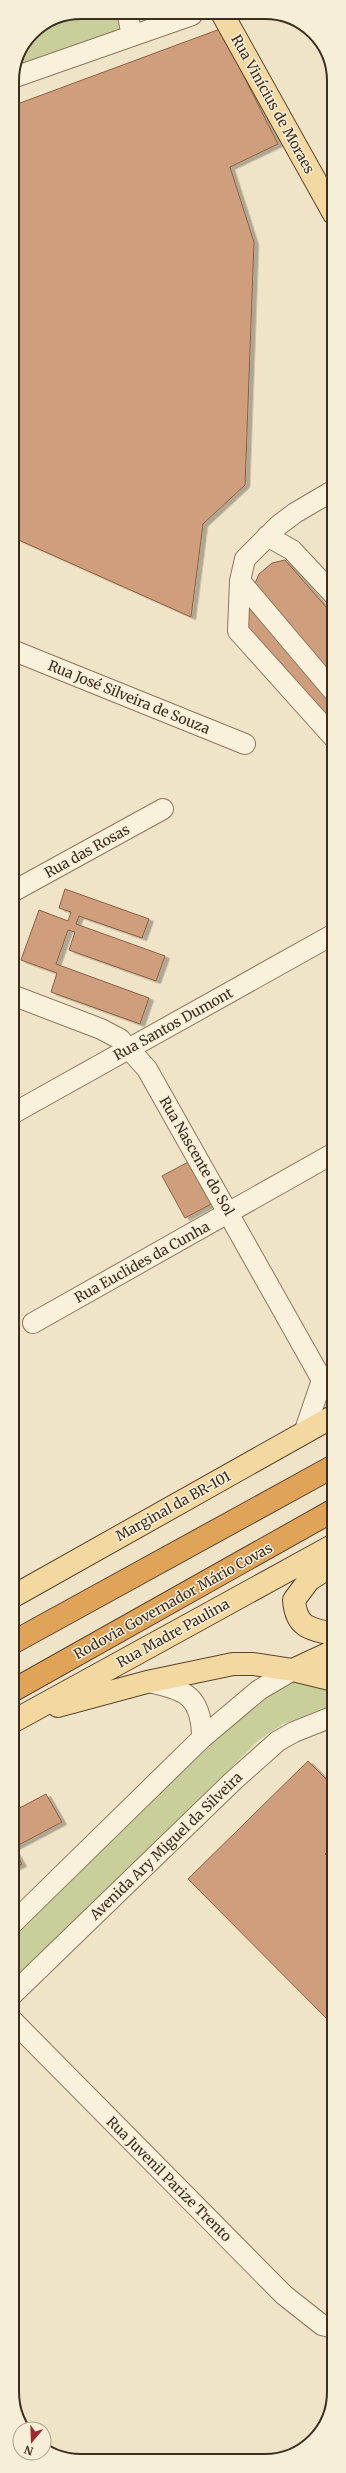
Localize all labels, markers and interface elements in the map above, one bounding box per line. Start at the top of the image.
street label: Rua Vinícius de Moraes [227,31,319,177]
street label: Rua José Silveira de Souza [45,656,213,738]
street label: Rua das Rosas [41,820,133,882]
street label: Rua Santos Dumont [110,983,236,1064]
street label: Rua Nascente do Sol [156,1093,239,1219]
street label: Rua Euclides da Cunha [71,1217,213,1307]
street label: Marginal da BR-101 [112,1467,234,1545]
street label: Rodovia Governador Mário Covas [71,1539,276,1663]
street label: Rua Madre Paulina [113,1594,233,1671]
street label: Avenida Ary Miguel da Silveira [85,1768,246,1924]
street label: Rua Juvenil Parize Trento [103,2113,235,2245]
north arrow [12,2421,52,2461]
text: N [22,2442,35,2458]

